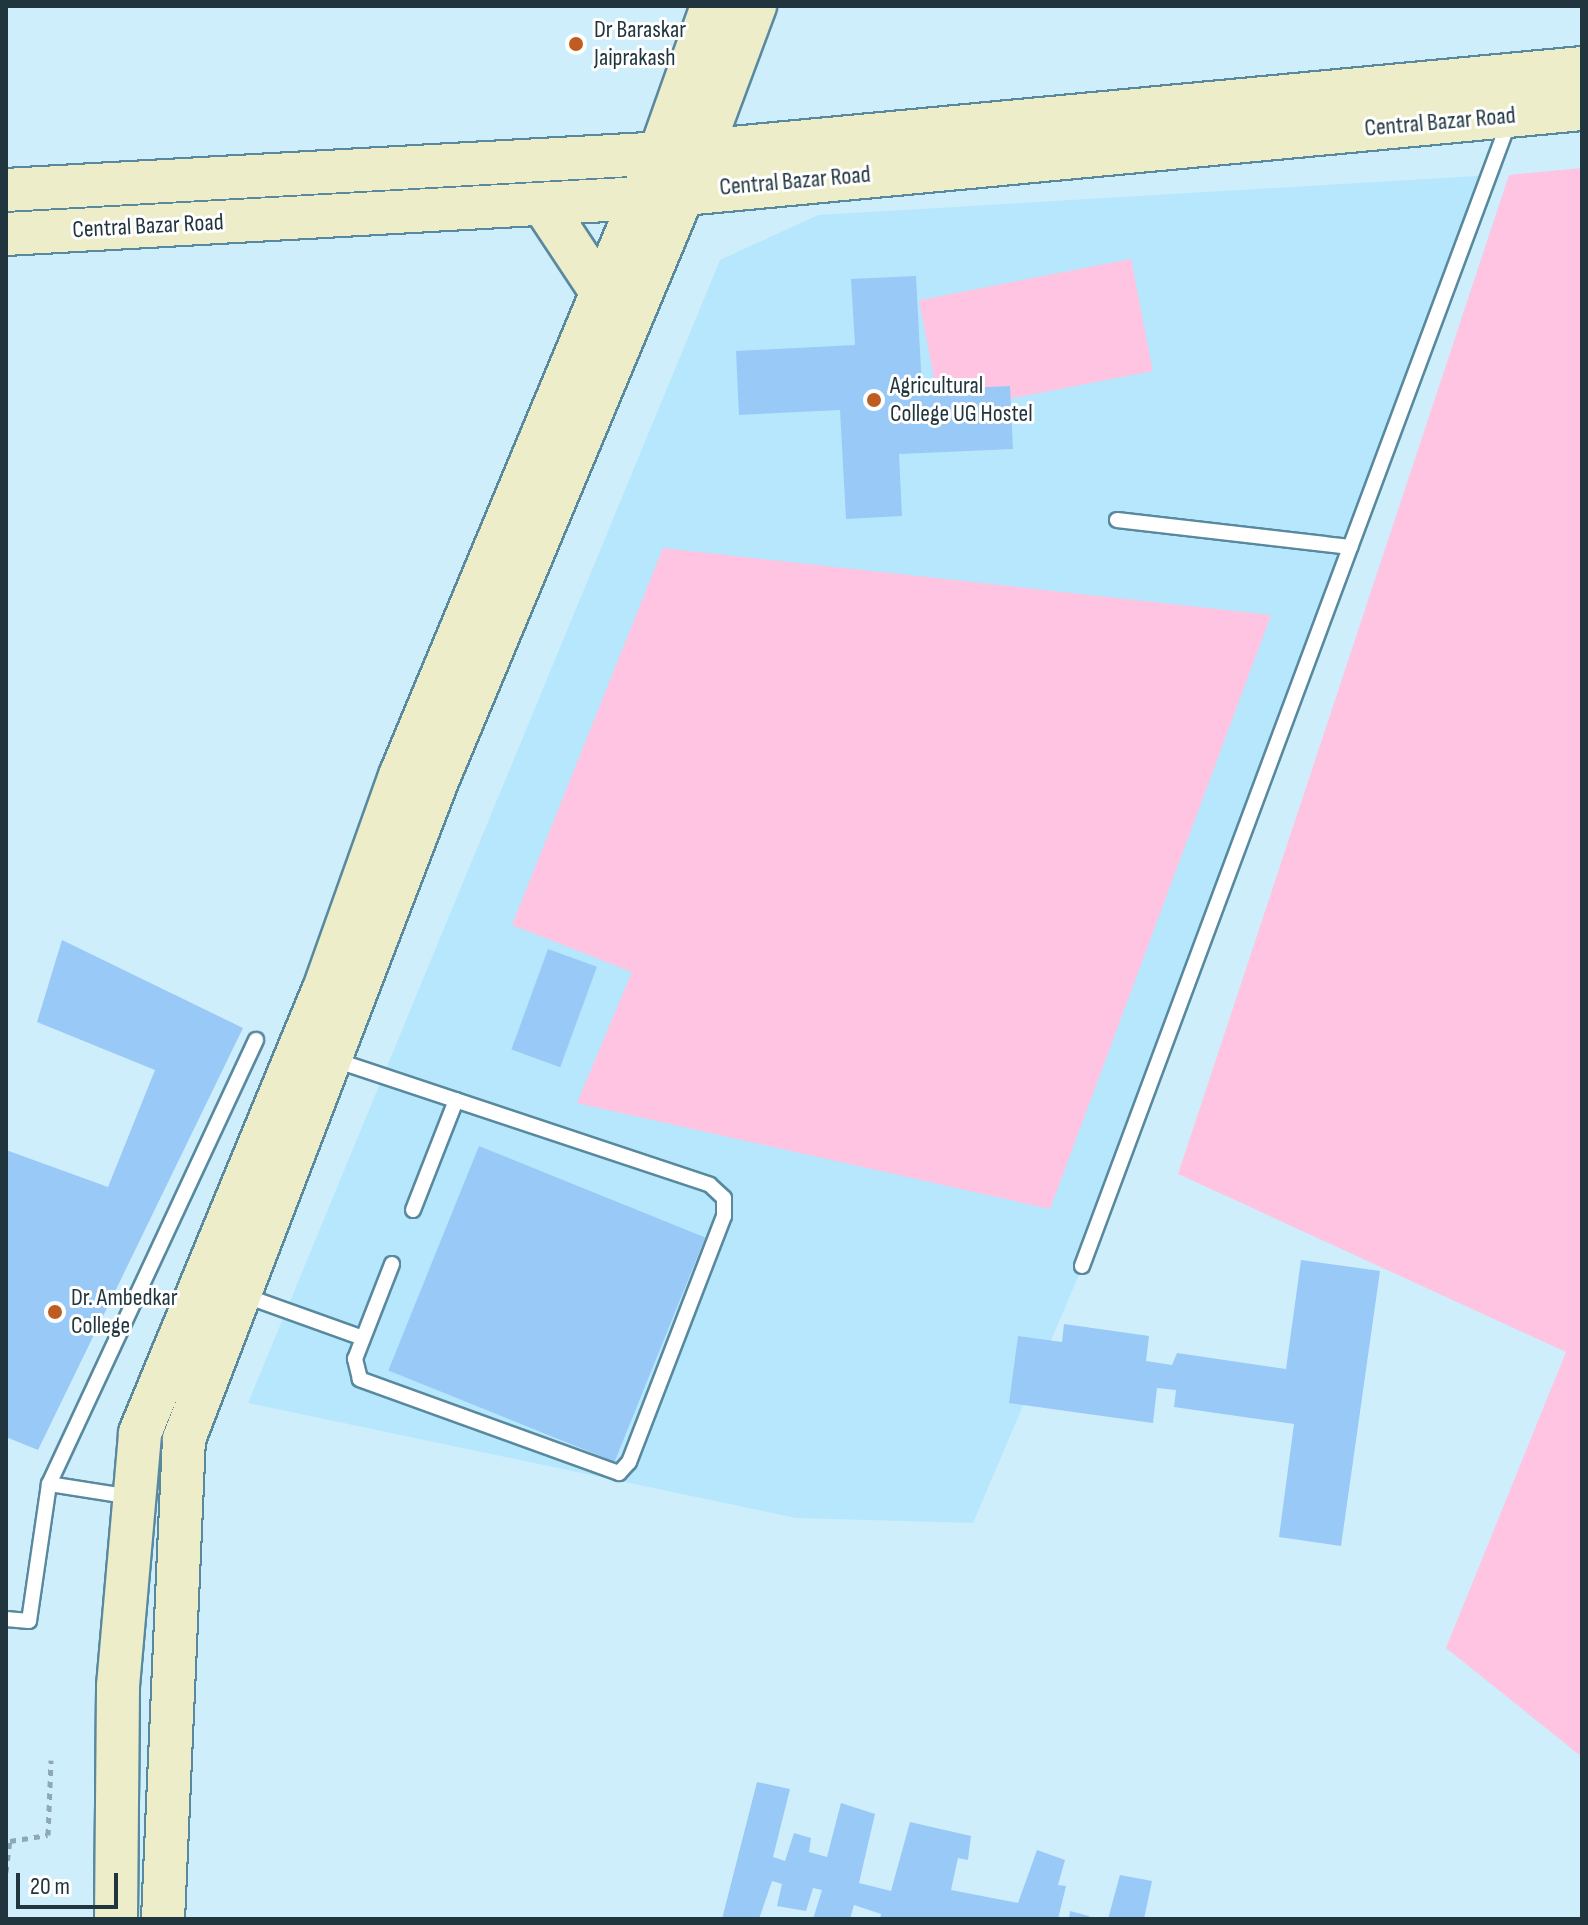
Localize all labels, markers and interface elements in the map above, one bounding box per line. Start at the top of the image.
place label: Dr Baraskar Jaiprakash [594,16,686,72]
marker: Dr Baraskar Jaiprakash [565,33,587,55]
street label: Central Bazar Road [1363,101,1517,143]
street label: Central Bazar Road [718,160,872,202]
street label: Central Bazar Road [72,208,224,244]
place label: Agricultural College UG Hostel [890,372,1033,428]
marker: Agricultural College UG Hostel [865,391,883,409]
place label: Dr. Ambedkar College [71,1284,178,1340]
marker: Dr. Ambedkar College [46,1303,64,1321]
scale bar [20,1857,122,1907]
text: 20 m [30,1872,70,1901]

